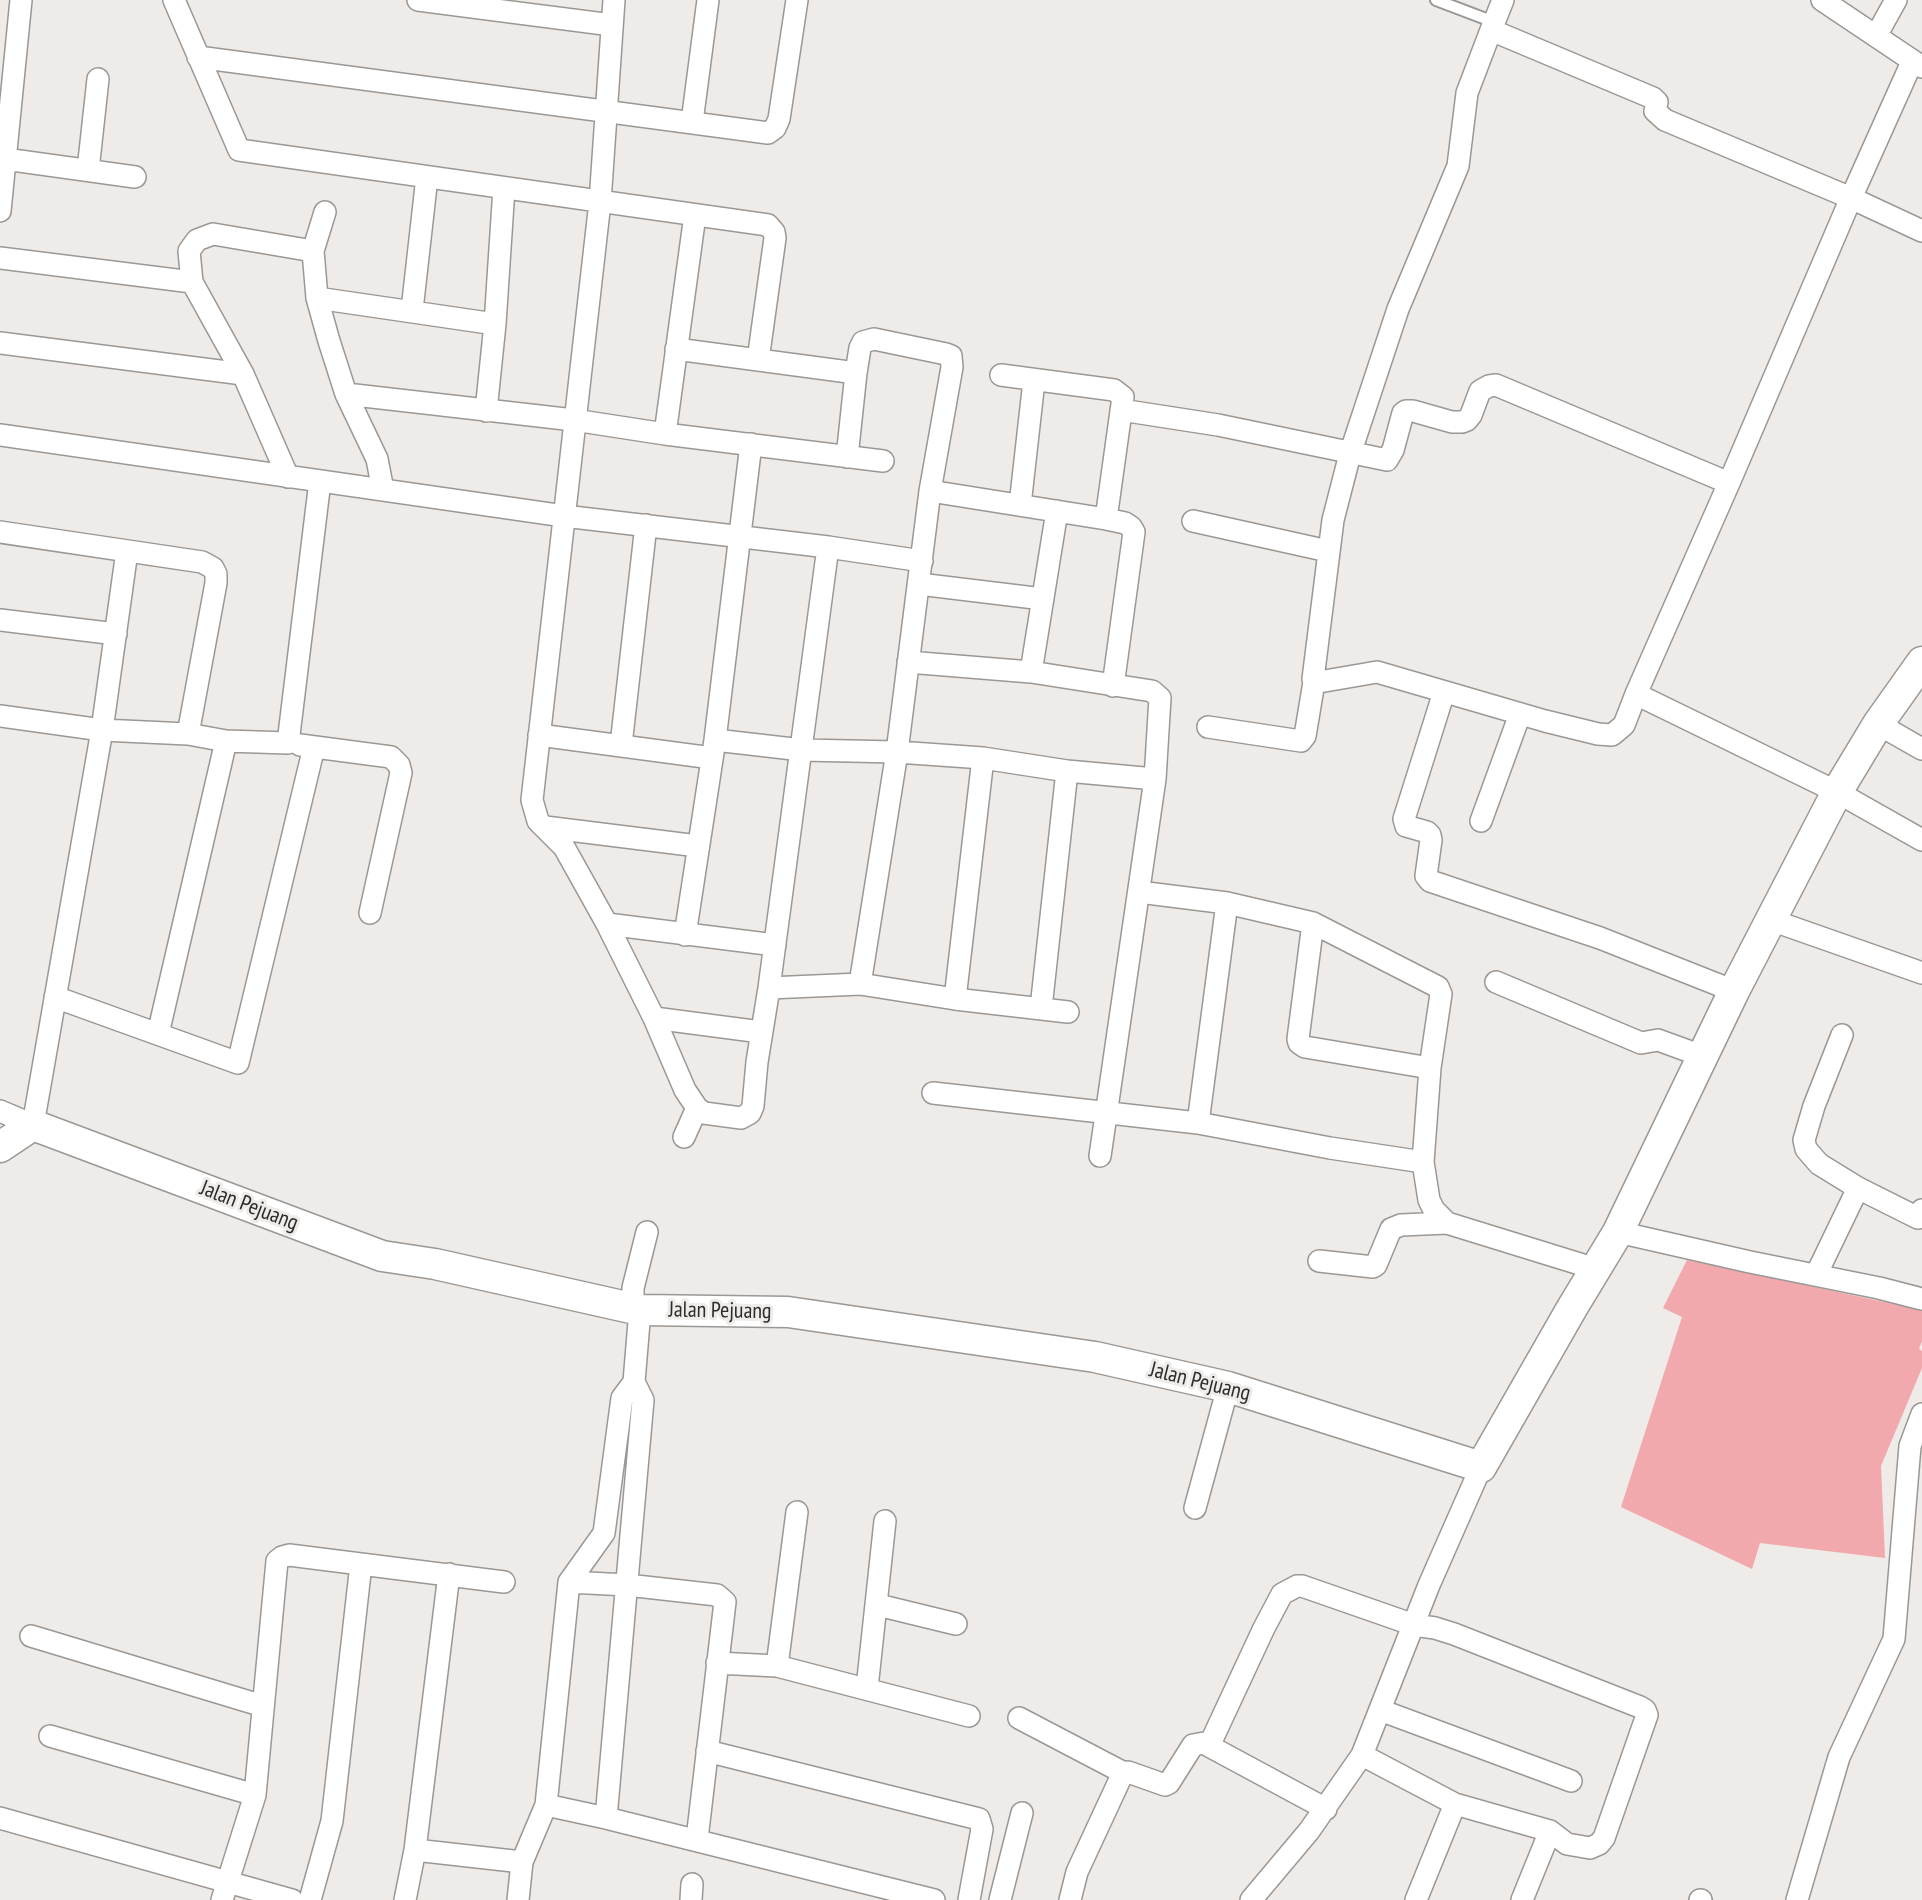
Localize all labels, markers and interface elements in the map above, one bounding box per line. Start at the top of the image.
street label: Jalan Pejuang [196,1175,302,1237]
street label: Jalan Pejuang [668,1297,772,1325]
street label: Jalan Pejuang [1147,1357,1253,1407]

